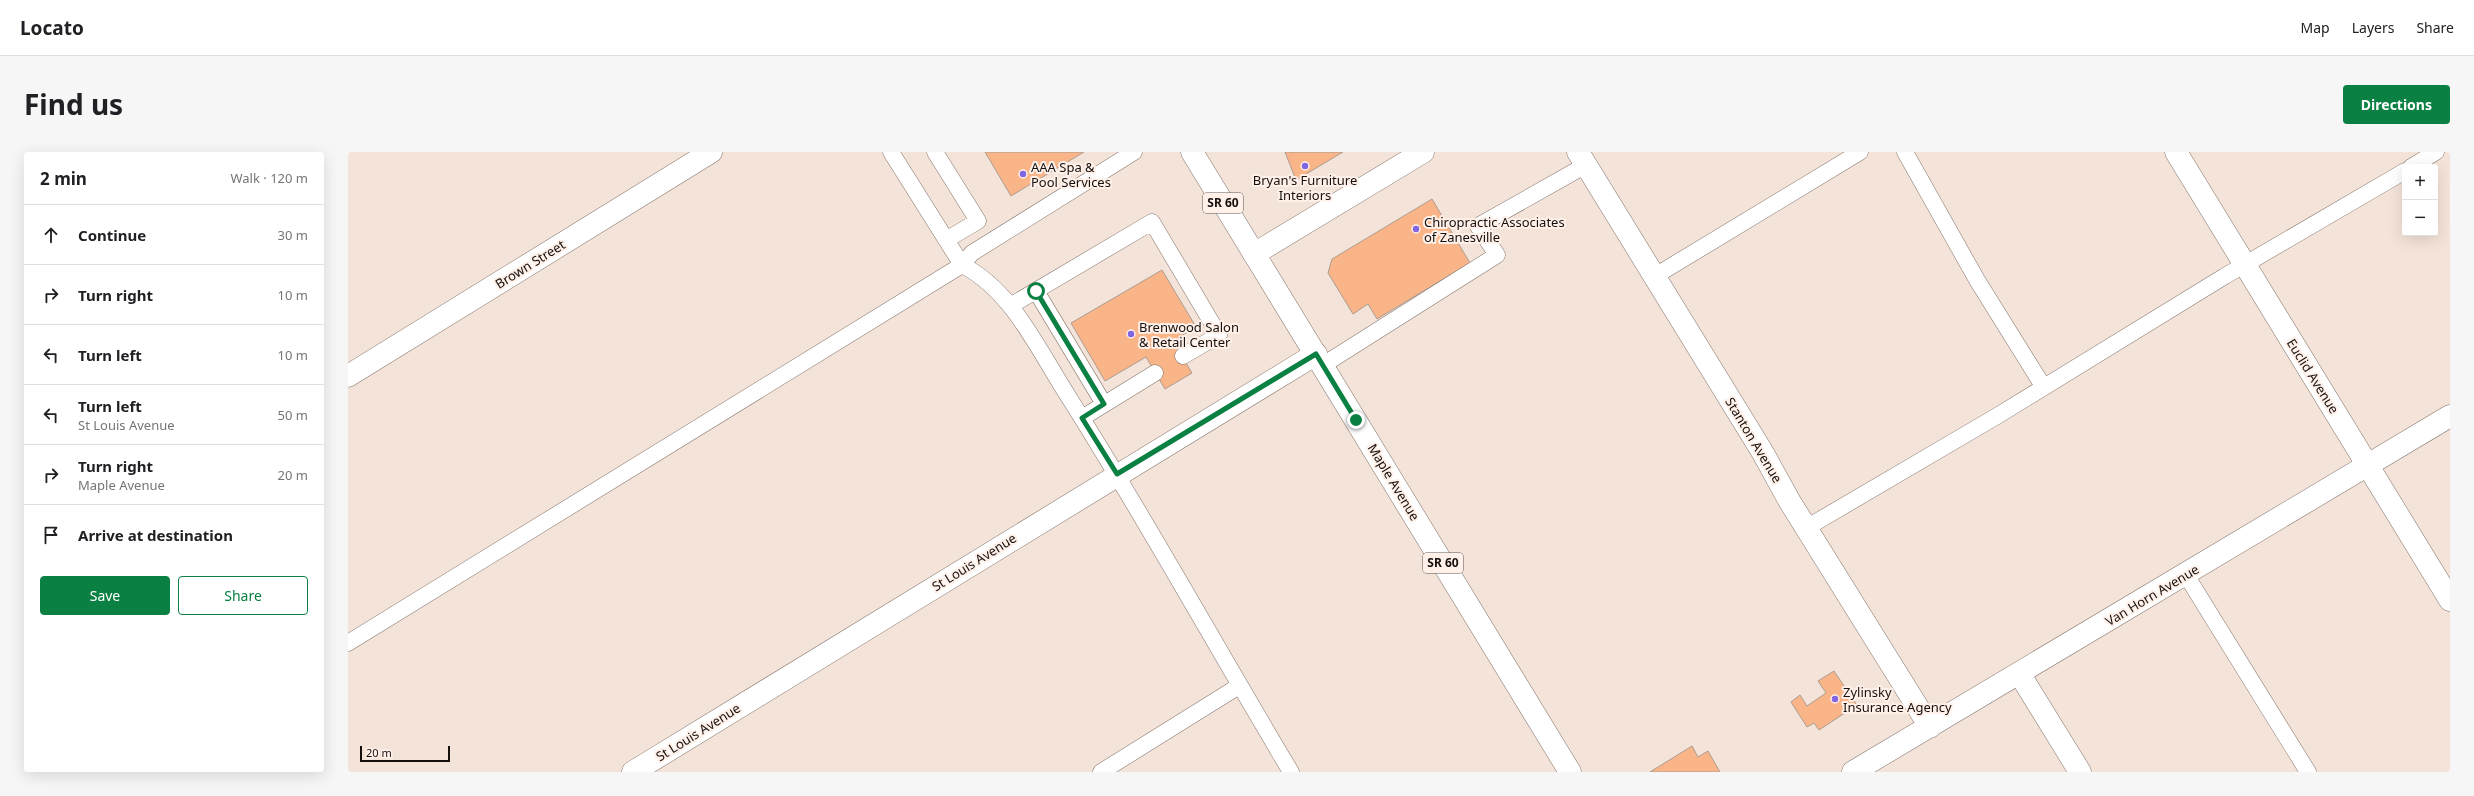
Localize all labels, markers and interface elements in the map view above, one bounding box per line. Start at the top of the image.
text: Locato [20,15,84,41]
text: Map [2301,18,2330,37]
text: Layers [2352,18,2394,37]
text: Share [2416,18,2454,37]
text: Find us [24,85,123,123]
button: Directions [2343,85,2450,124]
place label: AAA Spa & Pool Services [1031,158,1111,191]
marker: Bryan's Furniture Interiors [1300,161,1310,171]
map controls [2402,164,2438,236]
button: + [2402,164,2438,200]
text: 2 min [40,167,87,190]
text: Walk · 120 m [230,169,308,187]
marker: AAA Spa & Pool Services [1018,169,1028,179]
place label: Bryan's Furniture Interiors [1253,171,1357,204]
road number: SR 60 [1203,193,1243,213]
button: − [2402,200,2438,236]
place label: Chiropractic Associates of Zanesville [1424,213,1565,246]
icon: ahead [40,224,62,246]
marker: Chiropractic Associates of Zanesville [1411,224,1421,234]
text: Continue [78,225,146,245]
text: 30 m [278,226,308,244]
street label: Brown Street [492,235,569,293]
route start [1027,282,1045,300]
icon: right [40,284,62,306]
text: Turn right [78,285,153,305]
text: 10 m [278,286,308,304]
place label: Brenwood Salon & Retail Center [1139,318,1239,351]
marker: Brenwood Salon & Retail Center [1126,329,1136,339]
street label: Euclid Avenue [2283,335,2343,417]
icon: left [40,344,62,366]
text: Turn left [78,345,142,365]
text: 10 m [278,346,308,364]
street label: Stanton Avenue [1721,394,1787,486]
text: Turn left [78,396,142,416]
icon: left [40,404,62,426]
text: 50 m [278,406,308,424]
route end [1347,411,1365,429]
text: St Louis Avenue [78,416,175,434]
street label: Maple Avenue [1364,440,1424,524]
text: Turn right [78,456,153,476]
icon: right [40,464,62,486]
text: 20 m [278,466,308,484]
text: Maple Avenue [78,476,165,494]
icon: arrive [40,524,62,546]
text: Arrive at destination [78,525,233,545]
street label: St Louis Avenue [928,529,1020,595]
road number: SR 60 [1423,553,1463,573]
street label: Van Horn Avenue [2102,560,2202,630]
button: Save [40,576,170,615]
button: Share [178,576,308,615]
place label: Zylinsky Insurance Agency [1843,683,1952,716]
marker: Zylinsky Insurance Agency [1830,694,1840,704]
street label: St Louis Avenue [652,699,744,765]
scale bar [360,744,450,763]
text: 20 m [366,745,392,760]

